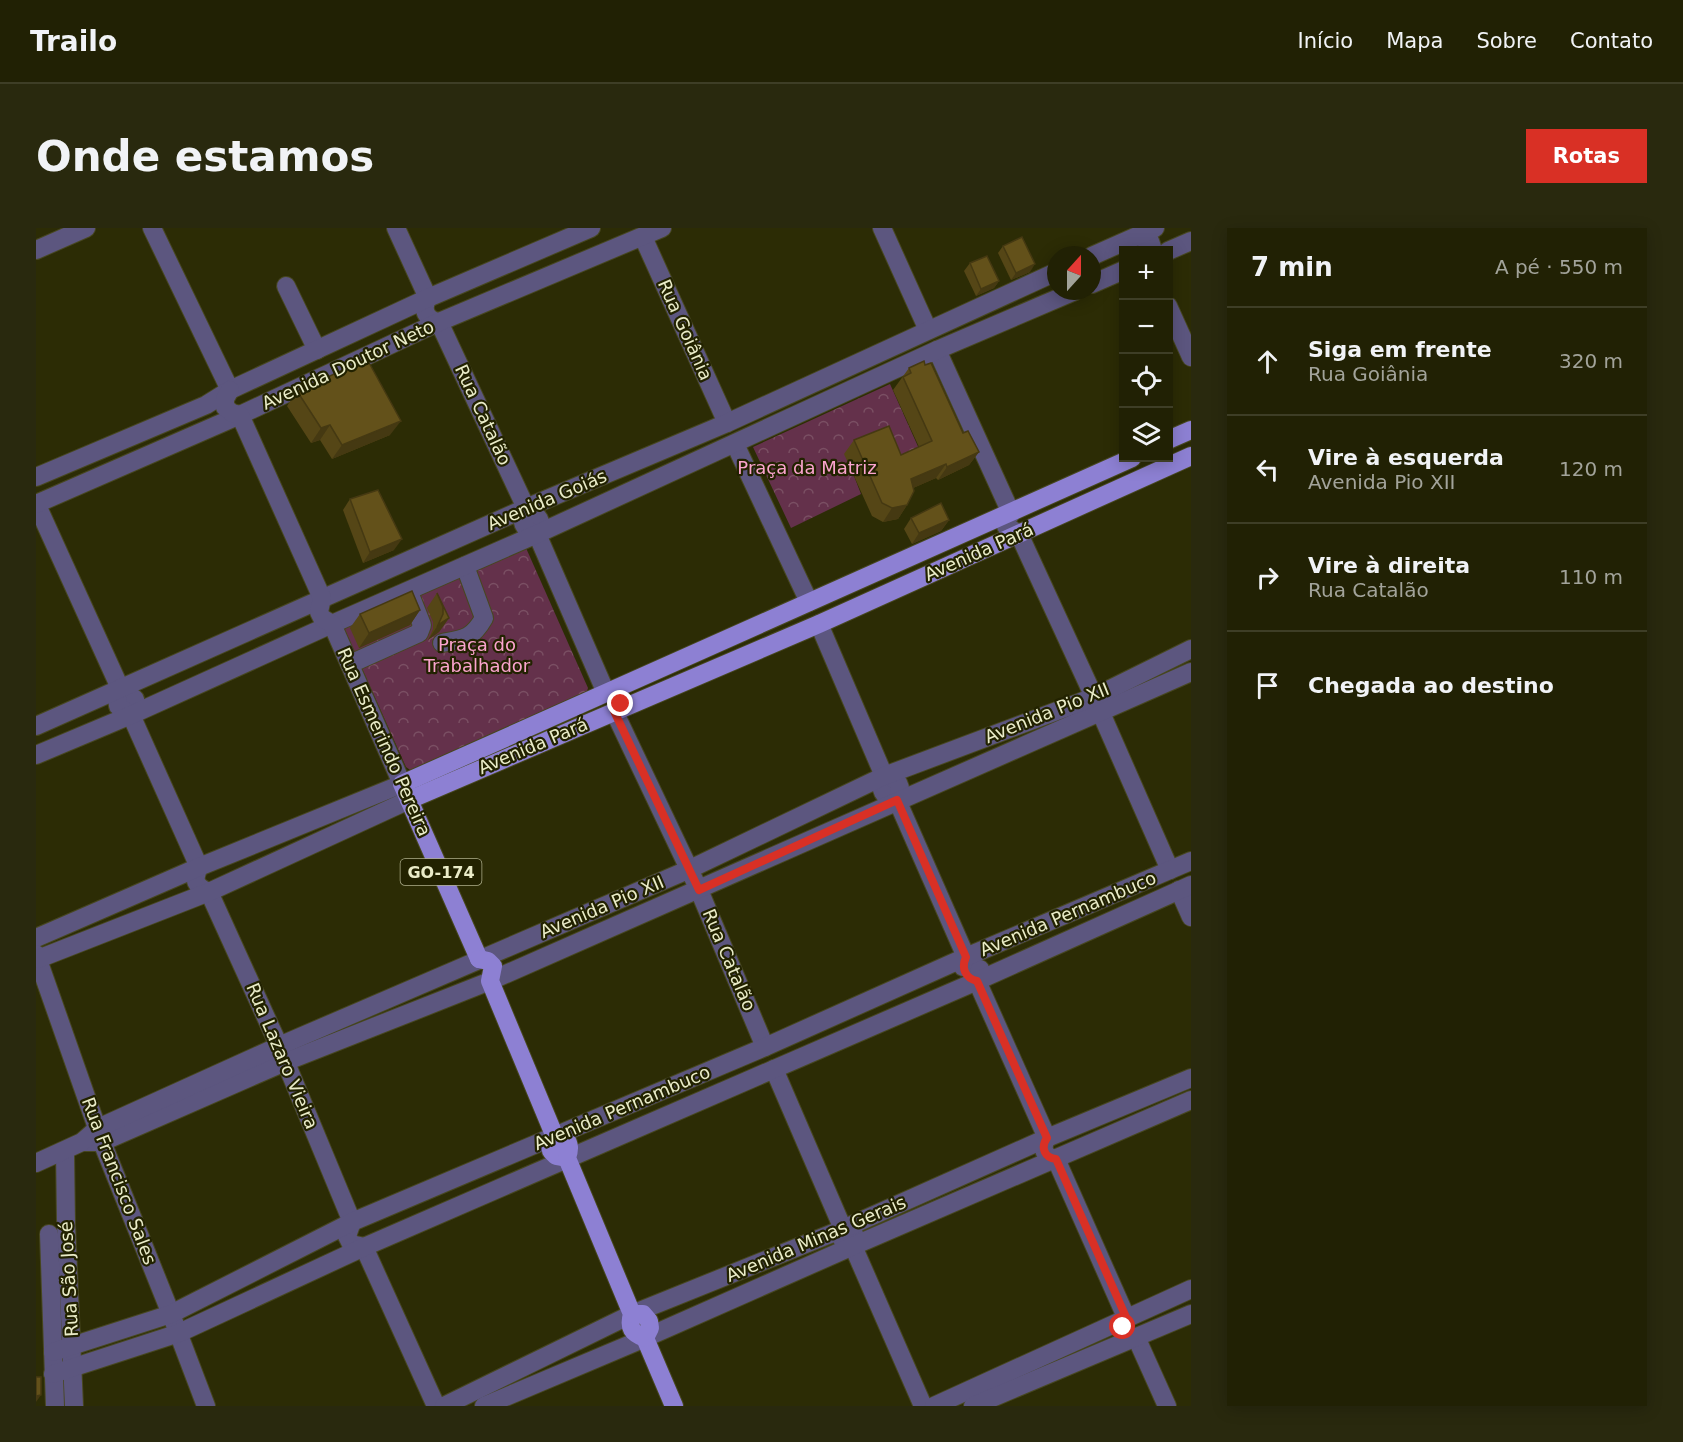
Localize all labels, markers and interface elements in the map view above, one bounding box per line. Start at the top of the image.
text: Trailo [30,25,117,58]
text: Início [1298,29,1353,53]
text: Mapa [1386,29,1443,53]
text: Sobre [1476,29,1537,53]
text: Contato [1570,29,1653,53]
button: Rotas [1526,129,1647,183]
text: Onde estamos [36,132,374,181]
north arrow [1047,246,1101,300]
map controls [1119,246,1173,462]
button: + [1119,246,1173,300]
text: 7 min [1251,252,1333,282]
text: A pé · 550 m [1495,255,1623,279]
street label: Rua Goiânia [654,276,717,384]
button: − [1119,300,1173,354]
street label: Avenida Doutor Neto [258,315,437,414]
text: Siga em frente [1308,337,1492,362]
icon: ahead [1251,345,1284,378]
text: 320 m [1559,349,1623,373]
button: locate [1119,354,1173,408]
street label: Rua Catalão [451,361,516,468]
text: Rua Goiânia [1308,362,1428,386]
button: layers [1119,408,1173,462]
text: Vire à esquerda [1308,445,1504,470]
icon: left [1251,453,1284,486]
park label: Praça da Matriz [737,457,877,478]
text: 120 m [1559,457,1623,481]
street label: Avenida Goiás [484,465,610,534]
text: Avenida Pio XII [1308,470,1455,494]
street label: Avenida Pará [921,518,1037,585]
text: Vire à direita [1308,553,1470,578]
icon: right [1251,561,1284,594]
text: 110 m [1559,565,1623,589]
text: Rua Catalão [1308,578,1429,602]
park label: Praça do Trabalhador [423,634,531,676]
street label: Rua Esmerindo Pereira [333,644,436,839]
icon: arrive [1251,669,1284,702]
text: Chegada ao destino [1308,673,1554,698]
street label: Avenida Pio XII [981,678,1112,747]
route end [607,690,633,716]
street label: Avenida Pará [475,713,591,778]
road number: GO-174 [400,859,482,885]
street label: Avenida Pernambuco [976,867,1159,960]
street label: Avenida Pio XII [537,871,667,942]
street label: Rua Catalão [699,906,760,1014]
street label: Rua Lazaro Vieira [242,980,323,1132]
street label: Avenida Pernambuco [530,1061,713,1154]
street label: Rua Francisco Sales [78,1094,161,1267]
street label: Avenida Minas Gerais [723,1191,909,1286]
street label: Rua São José [55,1221,82,1337]
route start [1109,1313,1135,1339]

